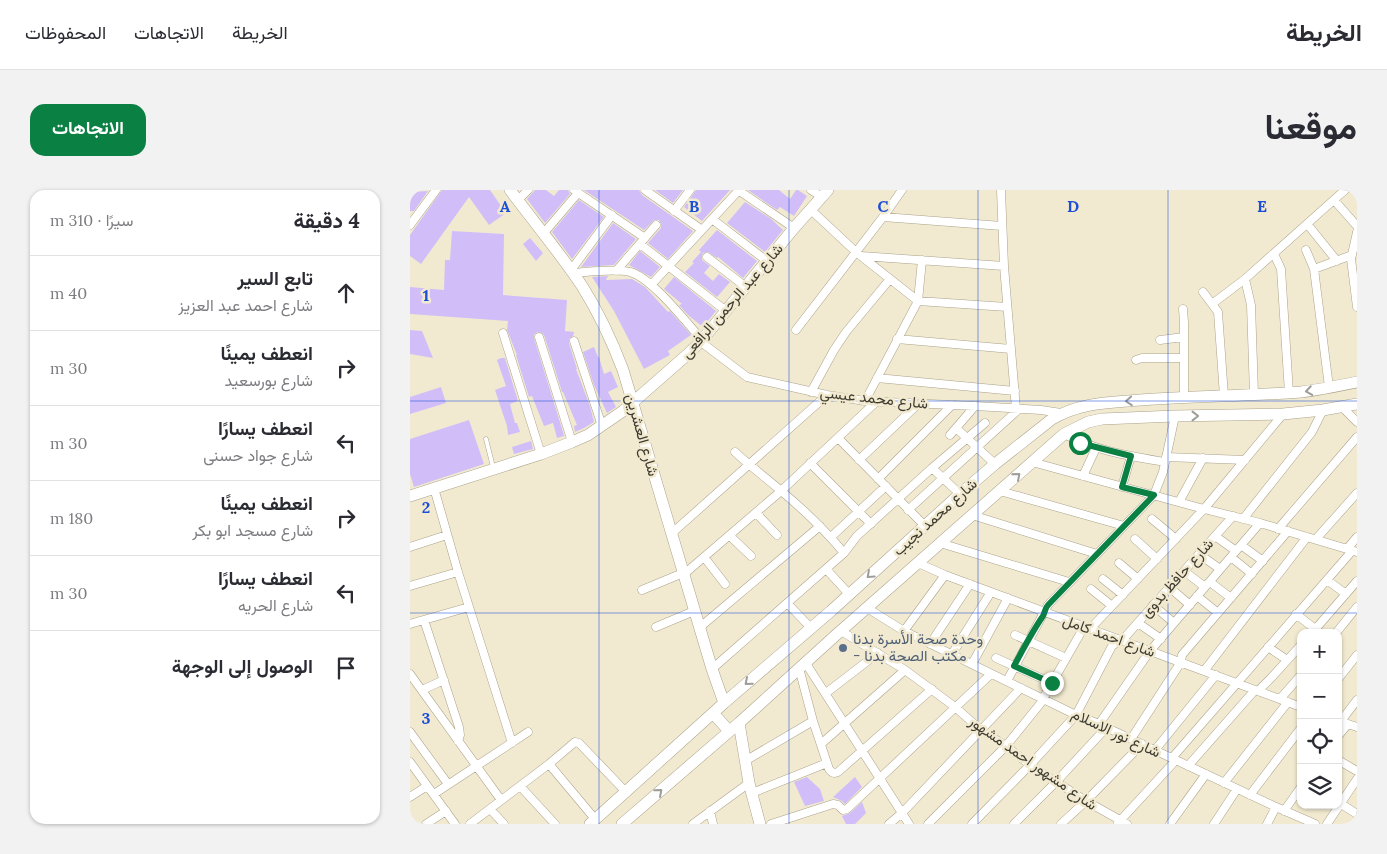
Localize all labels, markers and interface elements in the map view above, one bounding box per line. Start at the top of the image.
text: الخريطة [1286,17,1362,48]
text: المحفوظات [25,21,106,44]
text: الاتجاهات [134,21,204,44]
text: الخريطة [232,21,288,44]
button: الاتجاهات [30,104,146,156]
text: موقعنا [1264,104,1357,149]
text: A [500,196,511,216]
text: B [689,196,700,216]
text: C [877,196,889,216]
text: D [1067,196,1079,216]
text: E [1257,196,1267,216]
text: 4 دقيقة [293,207,360,234]
text: سيرًا · 310 m [50,210,133,230]
street label: شارع عبد الرحمن الرافعى [677,239,788,363]
text: تابع السير [237,266,313,290]
icon: ahead [332,279,360,307]
text: 40 m [50,283,87,303]
text: 1 [423,285,429,305]
text: شارع احمد عبد العزيز [178,295,313,315]
text: انعطف يمينًا [220,341,313,365]
icon: right [332,354,360,382]
text: 30 m [50,358,87,378]
text: شارع بورسعيد [224,370,313,390]
street label: شارع محمد عيسي [819,382,929,417]
one-way arrow [1305,385,1313,395]
street label: شارع العشرين [620,391,663,479]
one-way arrow [1125,395,1133,406]
one-way arrow [1192,411,1199,421]
text: انعطف يسارًا [218,416,313,440]
icon: left [332,429,360,457]
route start [1069,432,1092,455]
text: 30 m [50,433,87,453]
text: شارع جواد حسنى [203,445,313,465]
one-way arrow [1011,473,1020,482]
street label: شارع محمد نجيب [889,474,982,561]
text: انعطف يمينًا [220,491,313,515]
text: 2 [422,497,430,517]
icon: right [332,504,360,532]
text: 180 m [50,508,93,528]
text: شارع مسجد ابو بكر [192,520,313,540]
street label: شارع حافظ بدوى [1136,534,1219,623]
text: انعطف يسارًا [218,566,313,590]
one-way arrow [867,569,876,578]
icon: left [332,579,360,607]
text: 30 m [50,583,87,603]
text: شارع الحريه [238,595,313,615]
street label: شارع احمد كامل [1060,610,1158,663]
place label: وحدة صحة الأسرة بدنا - مكتب الصحة بدنا [853,629,983,665]
map controls [1297,629,1342,809]
button: + [1297,629,1342,674]
marker: وحدة صحة الأسرة بدنا - مكتب الصحة بدنا [837,642,849,654]
text: الوصول إلى الوجهة [172,654,313,678]
icon: arrive [332,654,360,682]
route end [1041,672,1064,695]
button: − [1297,674,1342,719]
one-way arrow [745,676,754,685]
street label: شارع نور الاسلام [1068,704,1164,763]
text: 3 [422,708,431,728]
street label: شارع مشهور احمد مشهور [964,711,1101,816]
button: locate [1297,719,1342,764]
button: layers [1297,764,1342,809]
one-way arrow [654,789,663,798]

